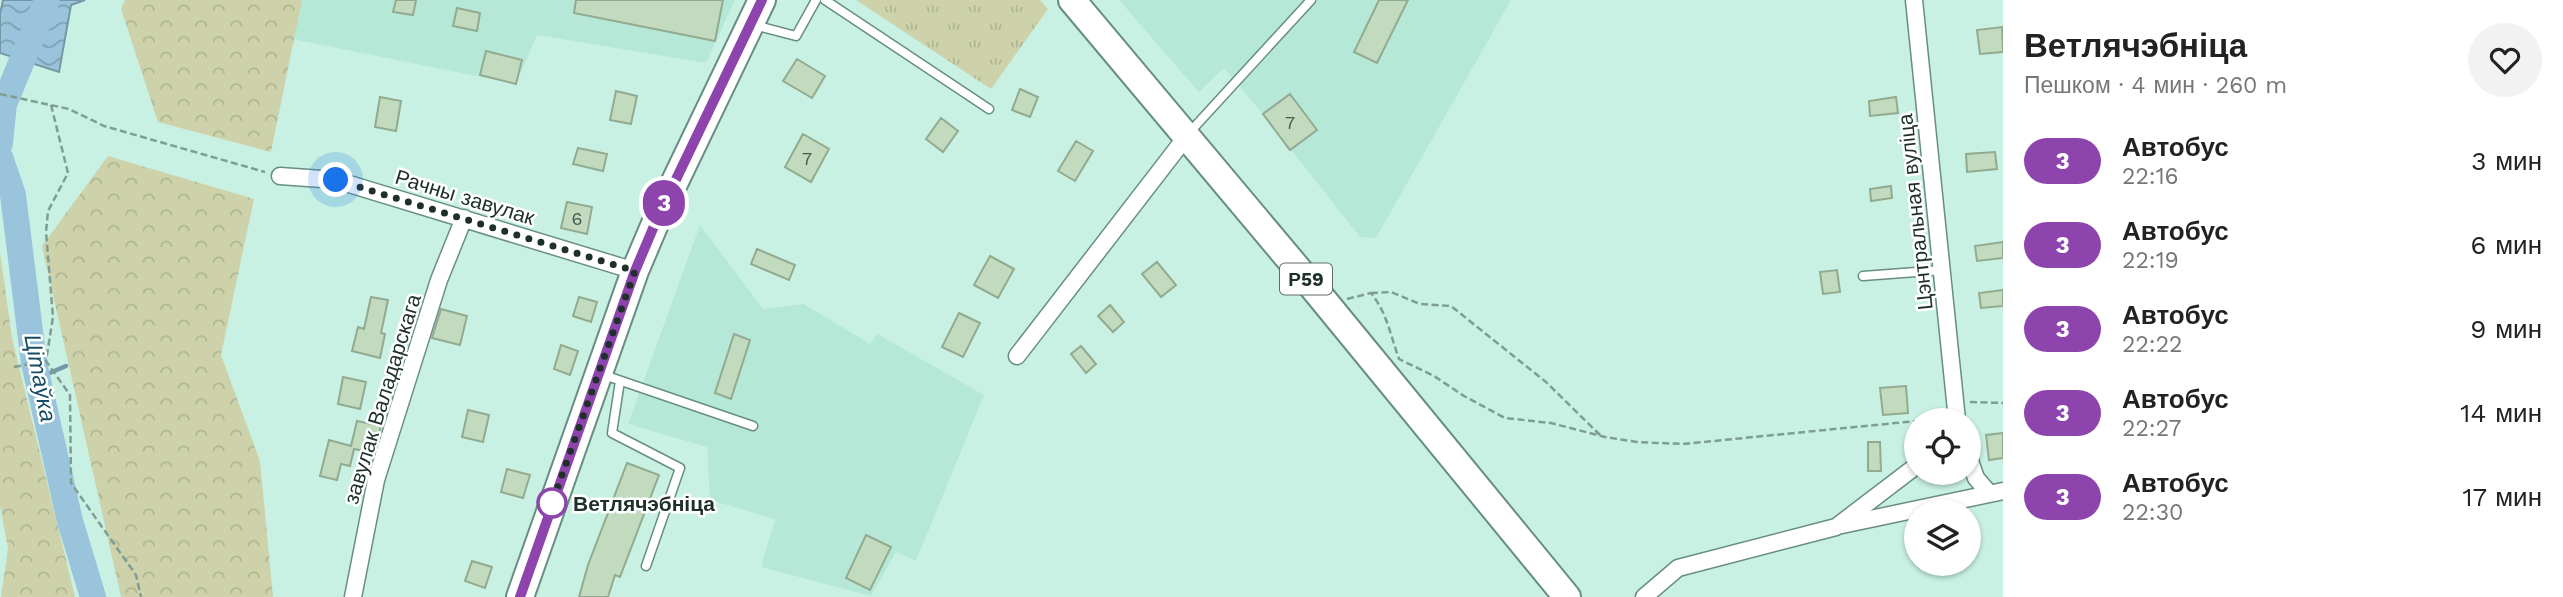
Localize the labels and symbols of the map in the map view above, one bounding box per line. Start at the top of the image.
house number: 7 [1285,112,1295,133]
street label: Цэнтральная вуліца [1892,112,1938,311]
house number: 7 [802,148,812,169]
your location [318,162,353,197]
street label: Рачны завулак [392,164,539,230]
line badge: 3 [641,180,687,226]
house number: 6 [572,208,582,229]
road number: Р59 [1280,264,1332,294]
street label: завулак Валадарскага [338,291,426,507]
water label: Цітаўка [18,332,62,424]
marker: Ветлячэбніца [537,488,567,518]
place label: Ветлячэбніца [573,491,715,516]

